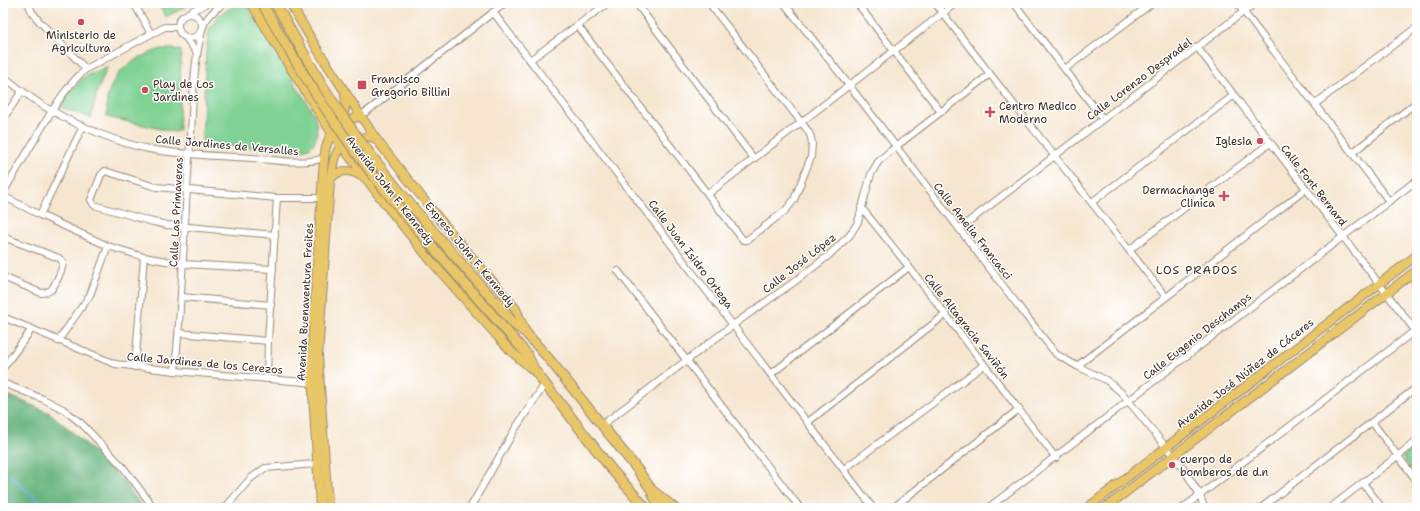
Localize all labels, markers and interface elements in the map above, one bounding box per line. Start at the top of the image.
marker: Ministerio de Agricultura [76,17,86,27]
place label: Ministerio de Agricultura [46,28,116,56]
street label: Calle Lorenzo Despradel [1084,34,1196,124]
place label: Francisco Gregorio Billini [371,72,450,100]
place label: Play de Los Jardines [153,77,214,105]
marker: Francisco Gregorio Billini [356,79,368,91]
marker: Play de Los Jardines [140,85,150,95]
place label: Centro Medico Moderno [999,99,1077,127]
marker: Centro Medico Moderno [984,106,996,118]
street label: Calle Jardines de Versalles [155,132,299,159]
street label: Avenida John F. Kennedy [342,133,437,248]
place label: Iglesia [1215,134,1252,149]
marker: Iglesia [1255,136,1265,146]
street label: Calle Font Bernard [1277,141,1350,229]
street label: Calle Las Primaveras [166,157,187,267]
street label: Calle Amelia Francasci [930,180,1015,283]
place label: Dermachange Clinica [1142,183,1215,211]
marker: Dermachange Clinica [1218,190,1230,202]
street label: Calle Juan Isidro Ortega [645,197,737,312]
street label: Expreso John F. Kennedy [421,199,518,310]
street label: Avenida Buenaventura Freites [294,222,317,382]
street label: Calle José López [759,230,839,297]
district label: LOS PRADOS [1156,262,1238,278]
street label: Calle Altagracia Saviñón [921,270,1013,382]
street label: Calle Eugenio Deschamps [1140,289,1255,383]
street label: Avenida José Núñez de Cáceres [1174,315,1317,432]
street label: Calle Jardines de los Cerezos [126,349,284,378]
place label: cuerpo de bomberos de d.n [1180,452,1269,480]
marker: cuerpo de bomberos de d.n [1167,460,1177,470]

